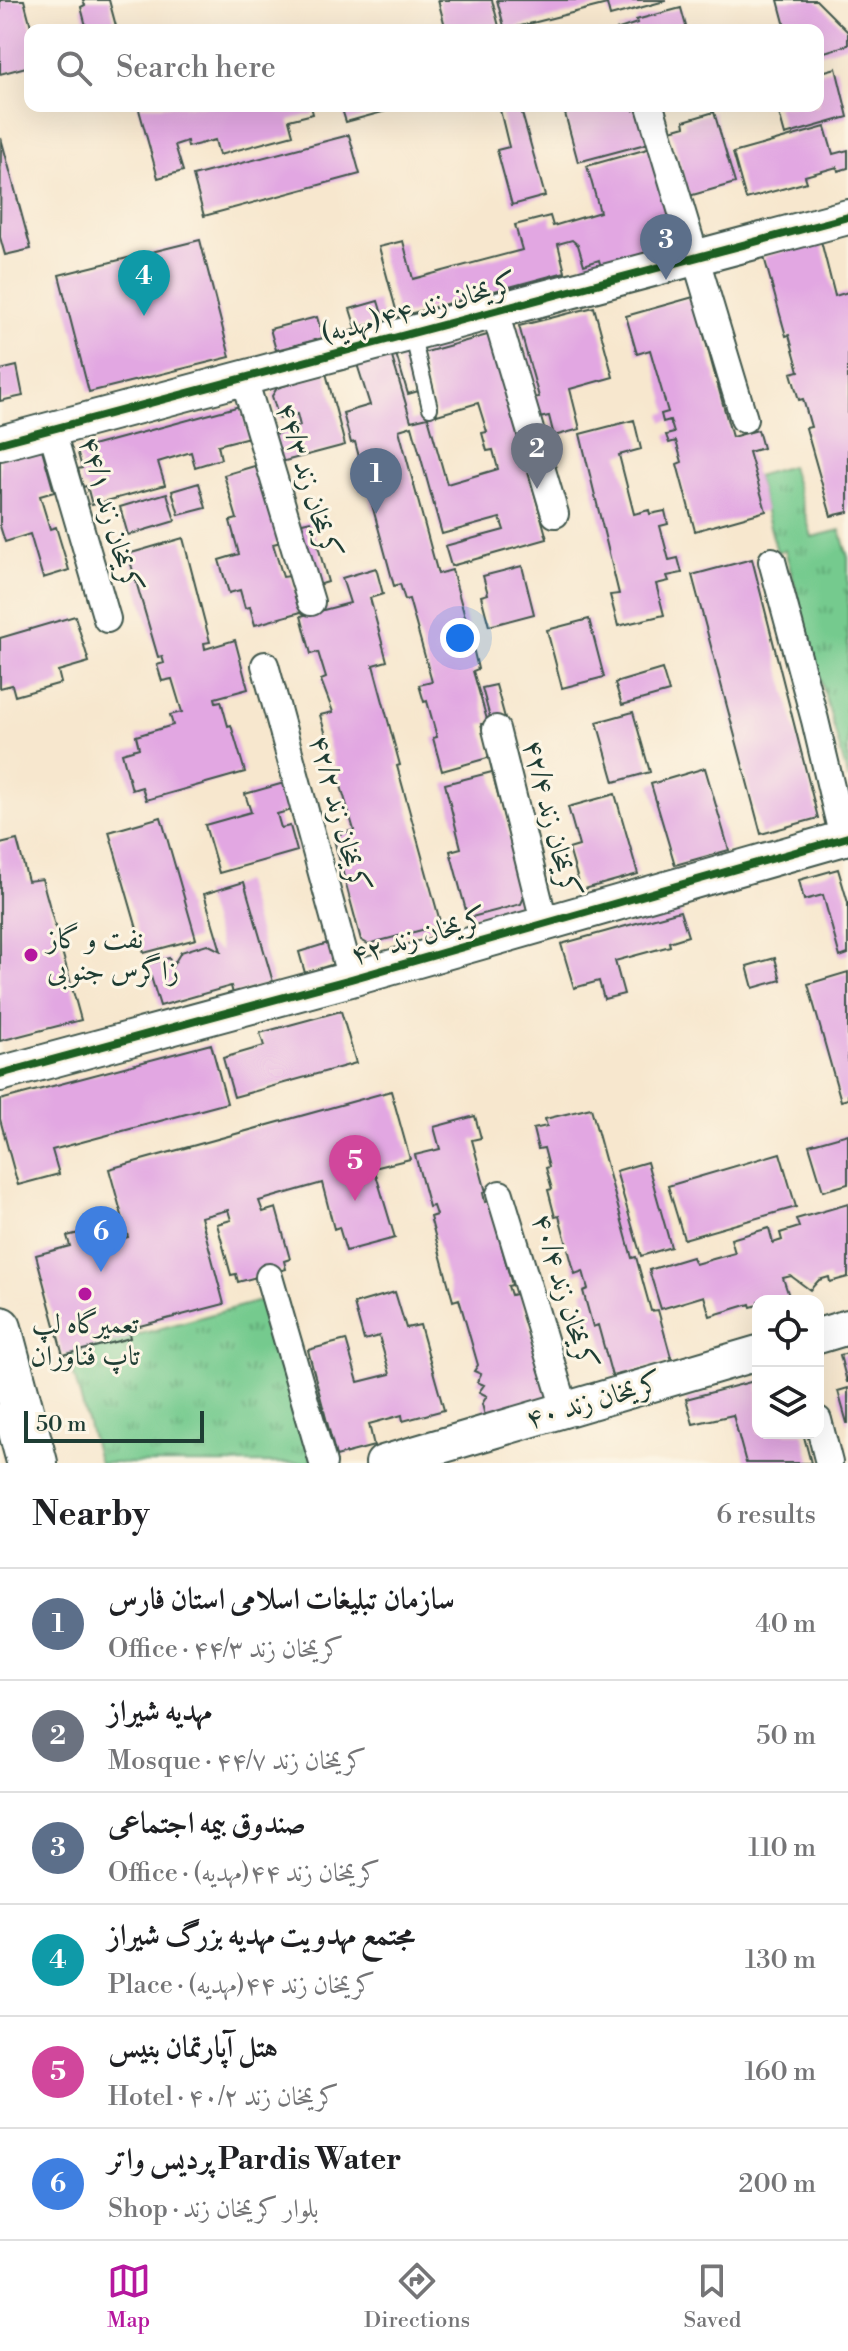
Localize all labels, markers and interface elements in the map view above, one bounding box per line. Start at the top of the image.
search box [24,24,824,112]
icon: search [52,46,96,90]
text: Search here [116,49,276,87]
pin: 3 [640,214,692,280]
pin: 4 [118,250,170,316]
street label: کریمخان زند ۴۴(مهدیه) [317,266,521,352]
street label: کریمخان زند ۴۴/۳ [268,398,348,564]
pin: 2 [511,423,563,489]
street label: کریمخان زند ۴۴/۱ [71,432,149,598]
pin: 1 [350,448,402,514]
your location [440,618,480,658]
street label: کریمخان زند ۴۲/۲ [301,731,377,897]
street label: کریمخان زند ۴۲/۴ [514,736,588,902]
street label: کریمخان زند ۴۲ [347,901,491,973]
place label: نفت و گاز زاگرس جنوبی [44,922,179,990]
marker: نفت و گاز زاگرس جنوبی [22,946,40,964]
pin: 5 [329,1135,381,1201]
pin: 6 [75,1206,127,1272]
street label: کریمخان زند ۴۰/۴ [524,1209,604,1375]
marker: تعمیرگاه لپ تاپ فناوران [76,1285,94,1303]
map controls [752,1295,824,1439]
button: locate [752,1295,824,1367]
place label: تعمیرگاه لپ تاپ فناوران [30,1307,140,1375]
street label: کریمخان زند ۴۰ [522,1365,666,1437]
button: layers [752,1367,824,1439]
scale bar [24,1407,204,1443]
text: 50 m [36,1411,87,1438]
text: Nearby [32,1494,150,1536]
text: 6 results [716,1499,816,1531]
text: سازمان تبلیغات اسلامی استان فارس [108,1581,455,1619]
text: 1 [52,1608,64,1640]
text: 40 m [755,1608,816,1640]
text: Office · کریمخان زند ۴۴/۳ [108,1633,343,1665]
text: مهدیه شیراز [108,1693,212,1731]
text: 2 [50,1720,66,1752]
text: 50 m [756,1720,816,1752]
text: Mosque · کریمخان زند ۴۴/۷ [108,1745,366,1777]
text: صندوق بیمه اجتماعی [108,1805,306,1843]
text: 3 [50,1832,66,1864]
text: 110 m [748,1832,816,1864]
text: Office · کریمخان زند ۴۴(مهدیه) [108,1857,380,1889]
text: مجتمع مهدویت مهدیه بزرگ شیراز [108,1917,415,1955]
text: 4 [49,1944,67,1976]
text: 130 m [745,1944,816,1976]
text: Place · کریمخان زند ۴۴(مهدیه) [108,1969,375,2001]
text: هتل آپارتمان بنیس [108,2029,278,2067]
text: 5 [50,2056,66,2088]
text: 160 m [745,2056,816,2088]
text: Hotel · کریمخان زند ۴۰/۲ [108,2081,339,2113]
text: پردیس واتر Pardis Water [108,2141,401,2179]
text: 6 [50,2168,66,2200]
text: 200 m [739,2168,816,2200]
text: Shop · بلوار کریمخان زند [108,2193,319,2225]
tab: Map [107,2259,151,2334]
tab: Directions [364,2259,470,2334]
tab: Saved [684,2259,741,2334]

